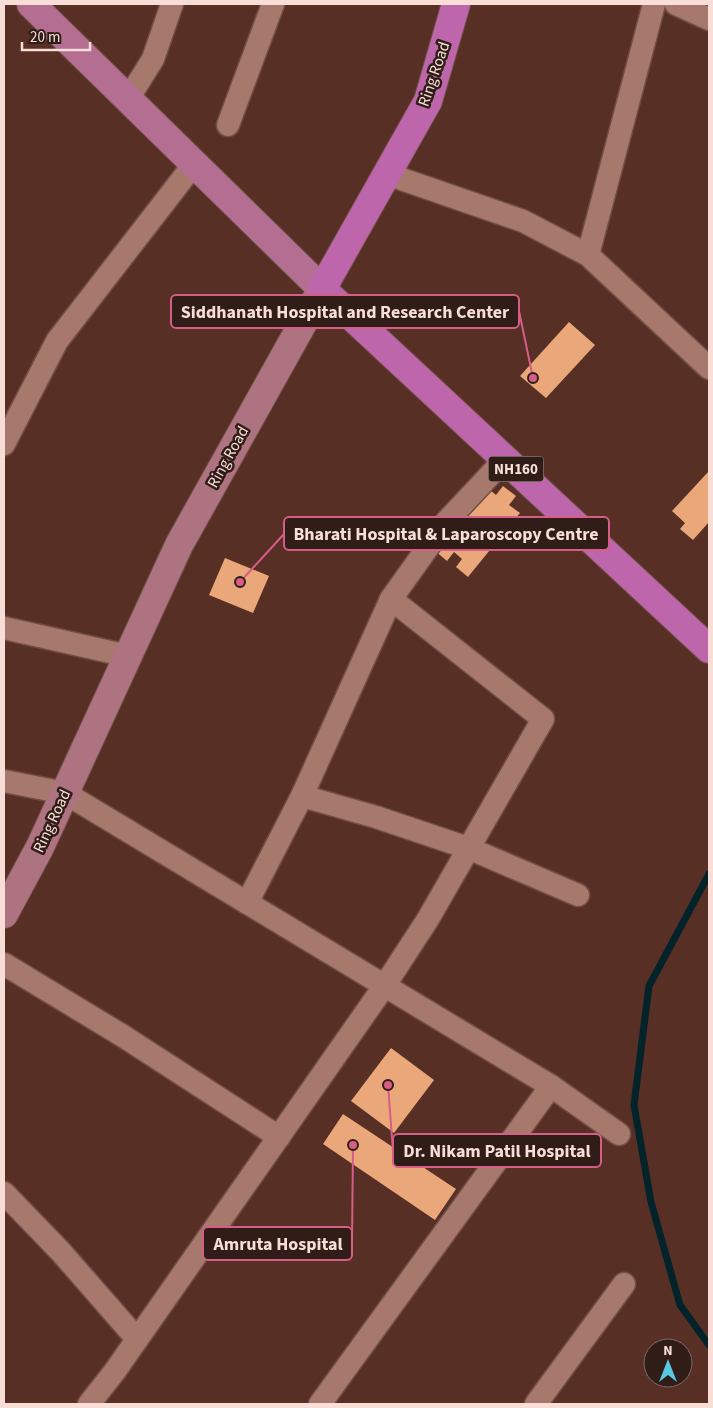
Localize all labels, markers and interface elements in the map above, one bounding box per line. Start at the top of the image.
scale bar [22,20,90,52]
text: 20 m [30,27,60,48]
street label: Ring Road [413,39,455,109]
callout: Siddhanath Hospital and Research Center [171,295,519,328]
text: Siddhanath Hospital and Research Center [181,300,510,325]
street label: Ring Road [202,422,254,492]
road number: NH160 [488,456,544,482]
callout: Bharati Hospital & Laparoscopy Centre [284,517,609,550]
text: Bharati Hospital & Laparoscopy Centre [293,522,599,547]
street label: Ring Road [28,786,76,856]
callout: Dr. Nikam Patil Hospital [393,1134,601,1167]
text: Dr. Nikam Patil Hospital [403,1139,591,1164]
callout: Amruta Hospital [203,1227,352,1260]
text: Amruta Hospital [212,1232,343,1257]
north arrow [643,1338,693,1388]
text: N [663,1341,673,1361]

